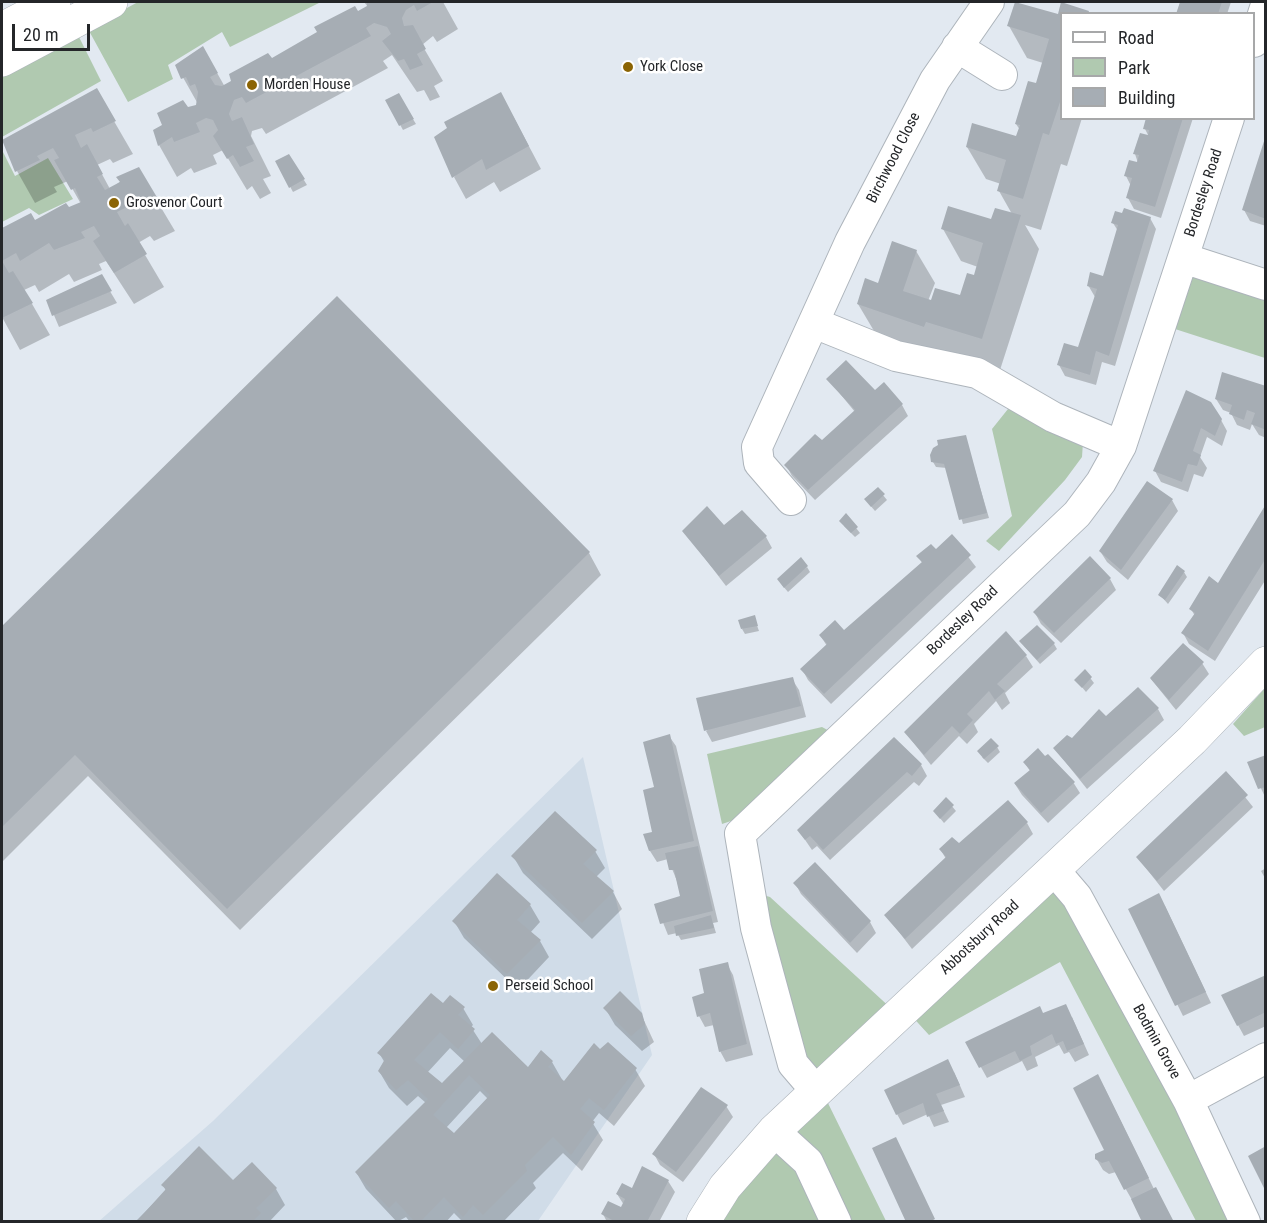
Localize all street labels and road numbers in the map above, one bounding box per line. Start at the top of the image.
street label: Birchwood Close [863,110,925,206]
street label: Bordesley Road [1181,147,1227,239]
street label: Bordesley Road [924,583,1002,659]
street label: Abbotsbury Road [937,897,1023,979]
street label: Bodmin Grove [1128,1001,1184,1083]

